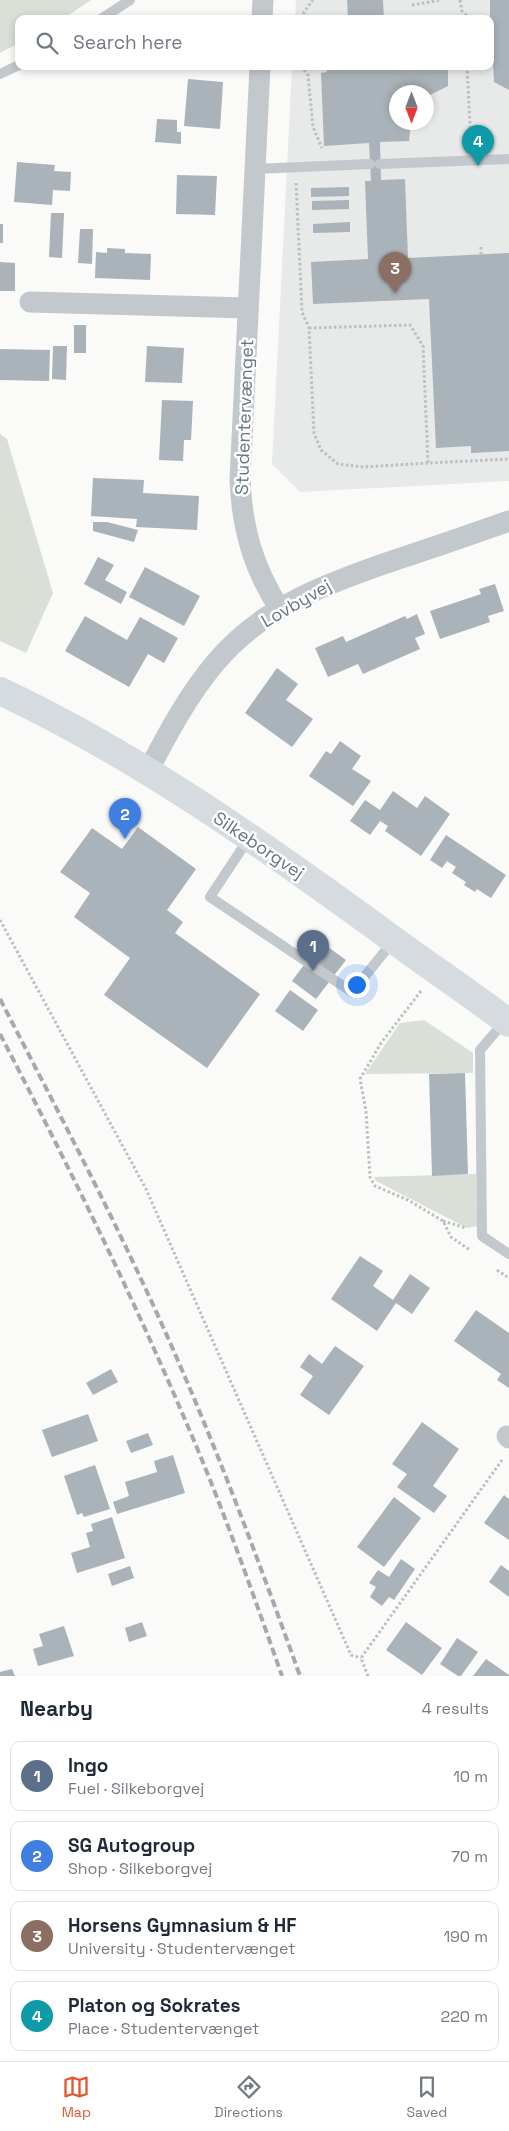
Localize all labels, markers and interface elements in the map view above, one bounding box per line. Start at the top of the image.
search box [15,15,494,70]
icon: search [33,29,61,57]
text: Search here [73,30,183,55]
north arrow [389,85,434,130]
pin: 4 [462,125,494,166]
pin: 3 [379,252,411,293]
street label: Studentervænget [230,339,258,495]
street label: Lovbyvej [257,574,335,632]
pin: 2 [109,798,141,839]
street label: Silkeborgvej [209,806,309,884]
pin: 1 [297,930,329,971]
your location [344,972,370,998]
text: Nearby [20,1695,93,1722]
text: 4 results [422,1698,489,1719]
text: Ingo [68,1753,108,1778]
text: 1 [33,1766,41,1787]
text: 10 m [453,1766,488,1787]
text: Fuel · Silkeborgvej [68,1778,204,1799]
text: SG Autogroup [68,1833,195,1858]
text: 2 [32,1846,42,1867]
text: 70 m [451,1846,488,1867]
text: Shop · Silkeborgvej [68,1858,212,1879]
text: Horsens Gymnasium & HF [68,1913,296,1938]
text: 3 [32,1926,42,1947]
text: 190 m [443,1926,488,1947]
text: University · Studentervænget [68,1938,295,1959]
text: Platon og Sokrates [68,1993,241,2018]
text: 4 [32,2006,42,2027]
text: 220 m [441,2006,488,2027]
text: Place · Studentervænget [68,2018,259,2039]
tab: Map [62,2073,91,2121]
tab: Directions [214,2073,283,2121]
tab: Saved [406,2073,447,2121]

